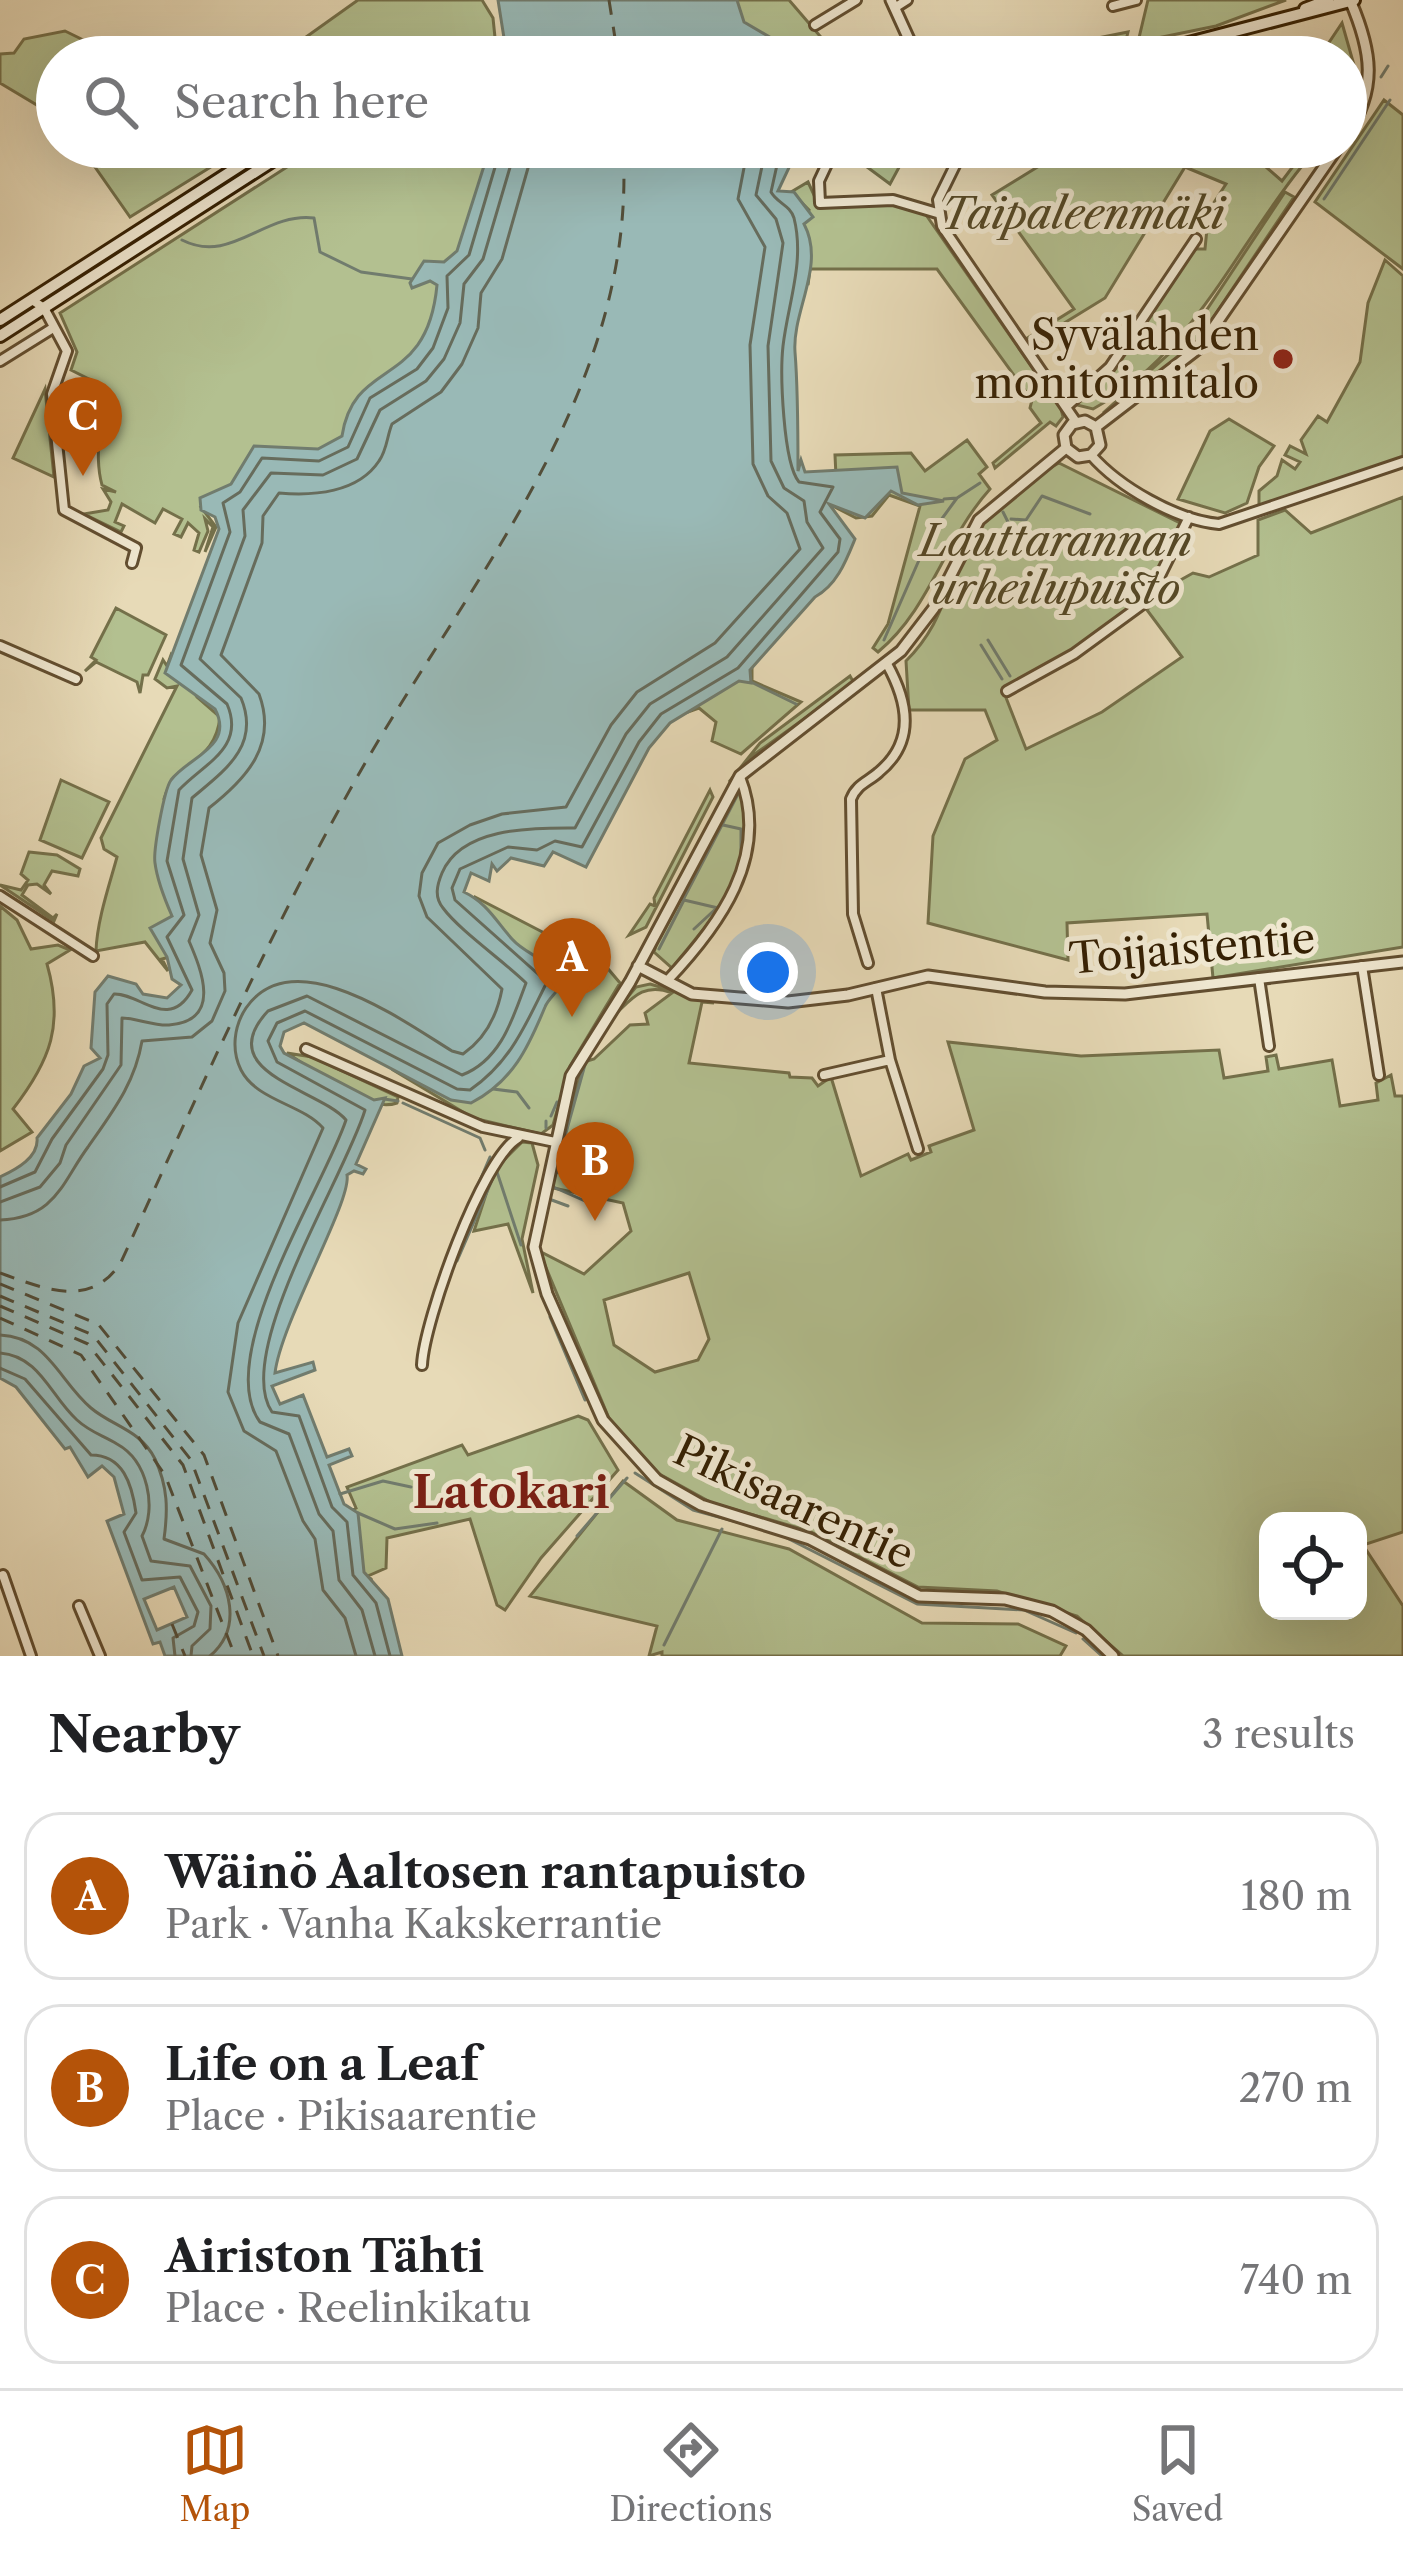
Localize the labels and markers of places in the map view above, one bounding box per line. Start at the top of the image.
place label: Syvälahden monitoimitalo [975,309,1259,409]
marker: Syvälahden monitoimitalo [1270,346,1296,372]
pin: C [44,377,122,476]
pin: A [533,918,611,1017]
pin: B [556,1122,634,1221]

